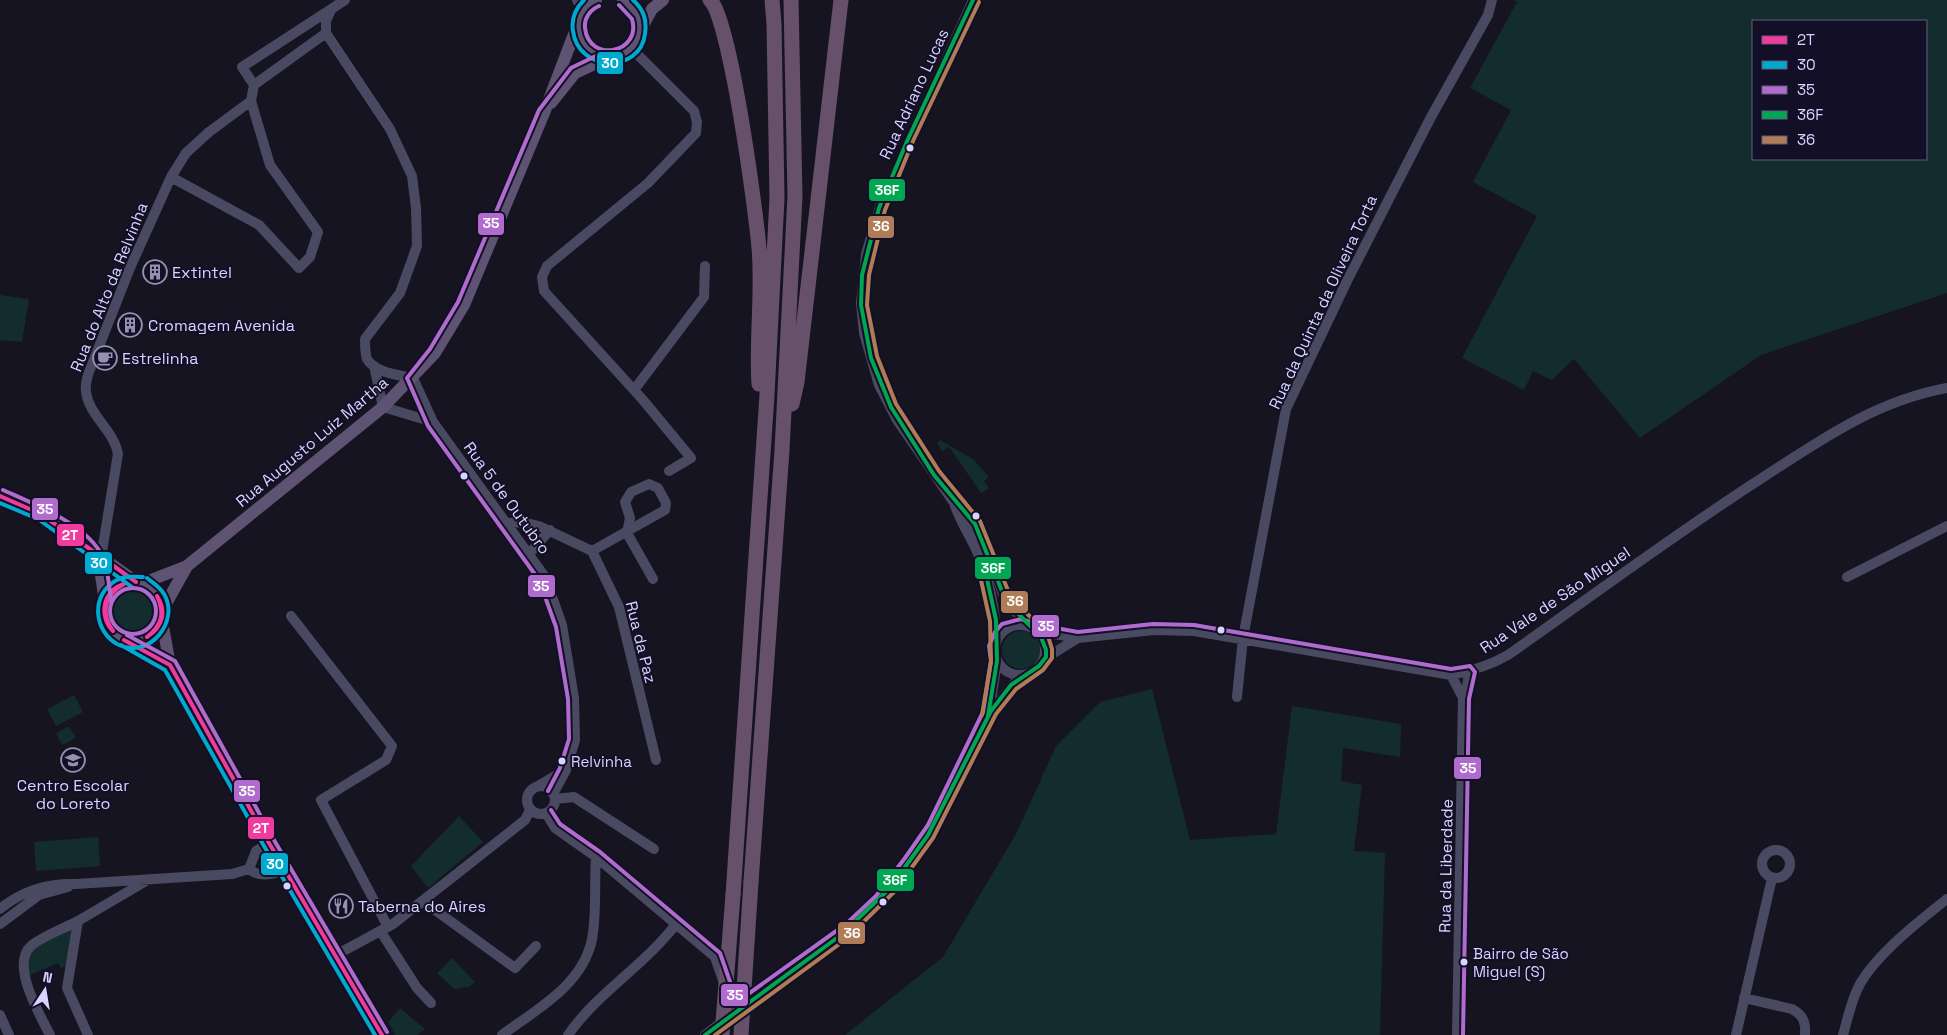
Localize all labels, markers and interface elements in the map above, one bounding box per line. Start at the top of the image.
legend [1752,20,1927,160]
street label: Rua Adriano Lucas [874,25,954,163]
text: 2T [1797,30,1815,49]
line badge: 30 [596,51,624,75]
text: 30 [601,54,619,72]
text: 30 [1797,55,1816,74]
text: 35 [1797,80,1815,99]
text: 36F [1797,105,1823,124]
text: 36 [1797,130,1815,149]
unlabelled marker [905,143,915,153]
line badge: 36F [868,178,906,202]
text: 36F [875,181,900,199]
street label: Rua da Quinta da Oliveira Torta [1264,191,1382,413]
street label: Rua do Alto da Relvinha [65,199,153,375]
line badge: 35 [477,212,505,236]
text: 35 [483,214,499,232]
line badge: 36 [867,215,895,239]
text: 36 [872,217,890,235]
building icon: Extintel [142,259,168,285]
place label: Extintel [172,262,232,283]
building icon: Cromagem Avenida [117,312,143,338]
place label: Cromagem Avenida [148,315,295,336]
cafe icon: Estrelinha [92,345,118,371]
place label: Estrelinha [122,348,199,369]
street label: Rua Augusto Luiz Martha [232,372,392,512]
street label: Rua 5 de Outubro [459,437,555,559]
unlabelled marker [459,471,469,481]
line badge: 35 [31,497,59,521]
text: 35 [37,500,53,518]
unlabelled marker [971,511,981,521]
line badge: 2T [56,523,85,547]
text: 2T [62,526,78,544]
street label: Rua Vale de São Miguel [1476,542,1634,658]
line badge: 30 [84,551,113,575]
text: 30 [90,554,108,572]
line badge: 36F [974,556,1012,580]
text: 36F [981,559,1006,577]
line badge: 35 [527,574,556,598]
text: 35 [533,577,549,595]
line badge: 36 [1000,590,1029,614]
text: 36 [1006,592,1024,610]
street label: Rua da Paz [621,599,661,685]
line badge: 35 [1031,614,1060,638]
text: 35 [1038,617,1054,635]
unlabelled marker [1216,625,1226,635]
school or university icon: Centro Escolar do Loreto [60,747,86,773]
place label: Relvinha [571,752,632,771]
marker: Relvinha [557,756,567,766]
line badge: 35 [1453,756,1482,780]
text: 35 [1460,759,1476,777]
place label: Centro Escolar do Loreto [17,775,129,814]
line badge: 35 [233,779,261,803]
text: 35 [239,782,255,800]
street label: Rua da Liberdade [1434,799,1458,933]
line badge: 2T [247,816,275,840]
text: 2T [253,819,269,837]
line badge: 30 [260,852,289,876]
text: 30 [266,855,284,873]
line badge: 36F [876,868,915,892]
text: 36F [883,871,908,889]
unlabelled marker [282,881,292,891]
restaurant icon: Taberna do Aires [328,893,354,919]
place label: Taberna do Aires [358,896,486,917]
unlabelled marker [878,897,888,907]
line badge: 36 [837,921,866,945]
text: 36 [843,924,861,942]
place label: Bairro de São Miguel (S) [1473,944,1569,982]
marker: Bairro de São Miguel (S) [1459,957,1469,967]
north arrow [20,965,70,1015]
text: N [41,968,54,987]
line badge: 35 [720,983,749,1007]
text: 35 [727,986,743,1004]

